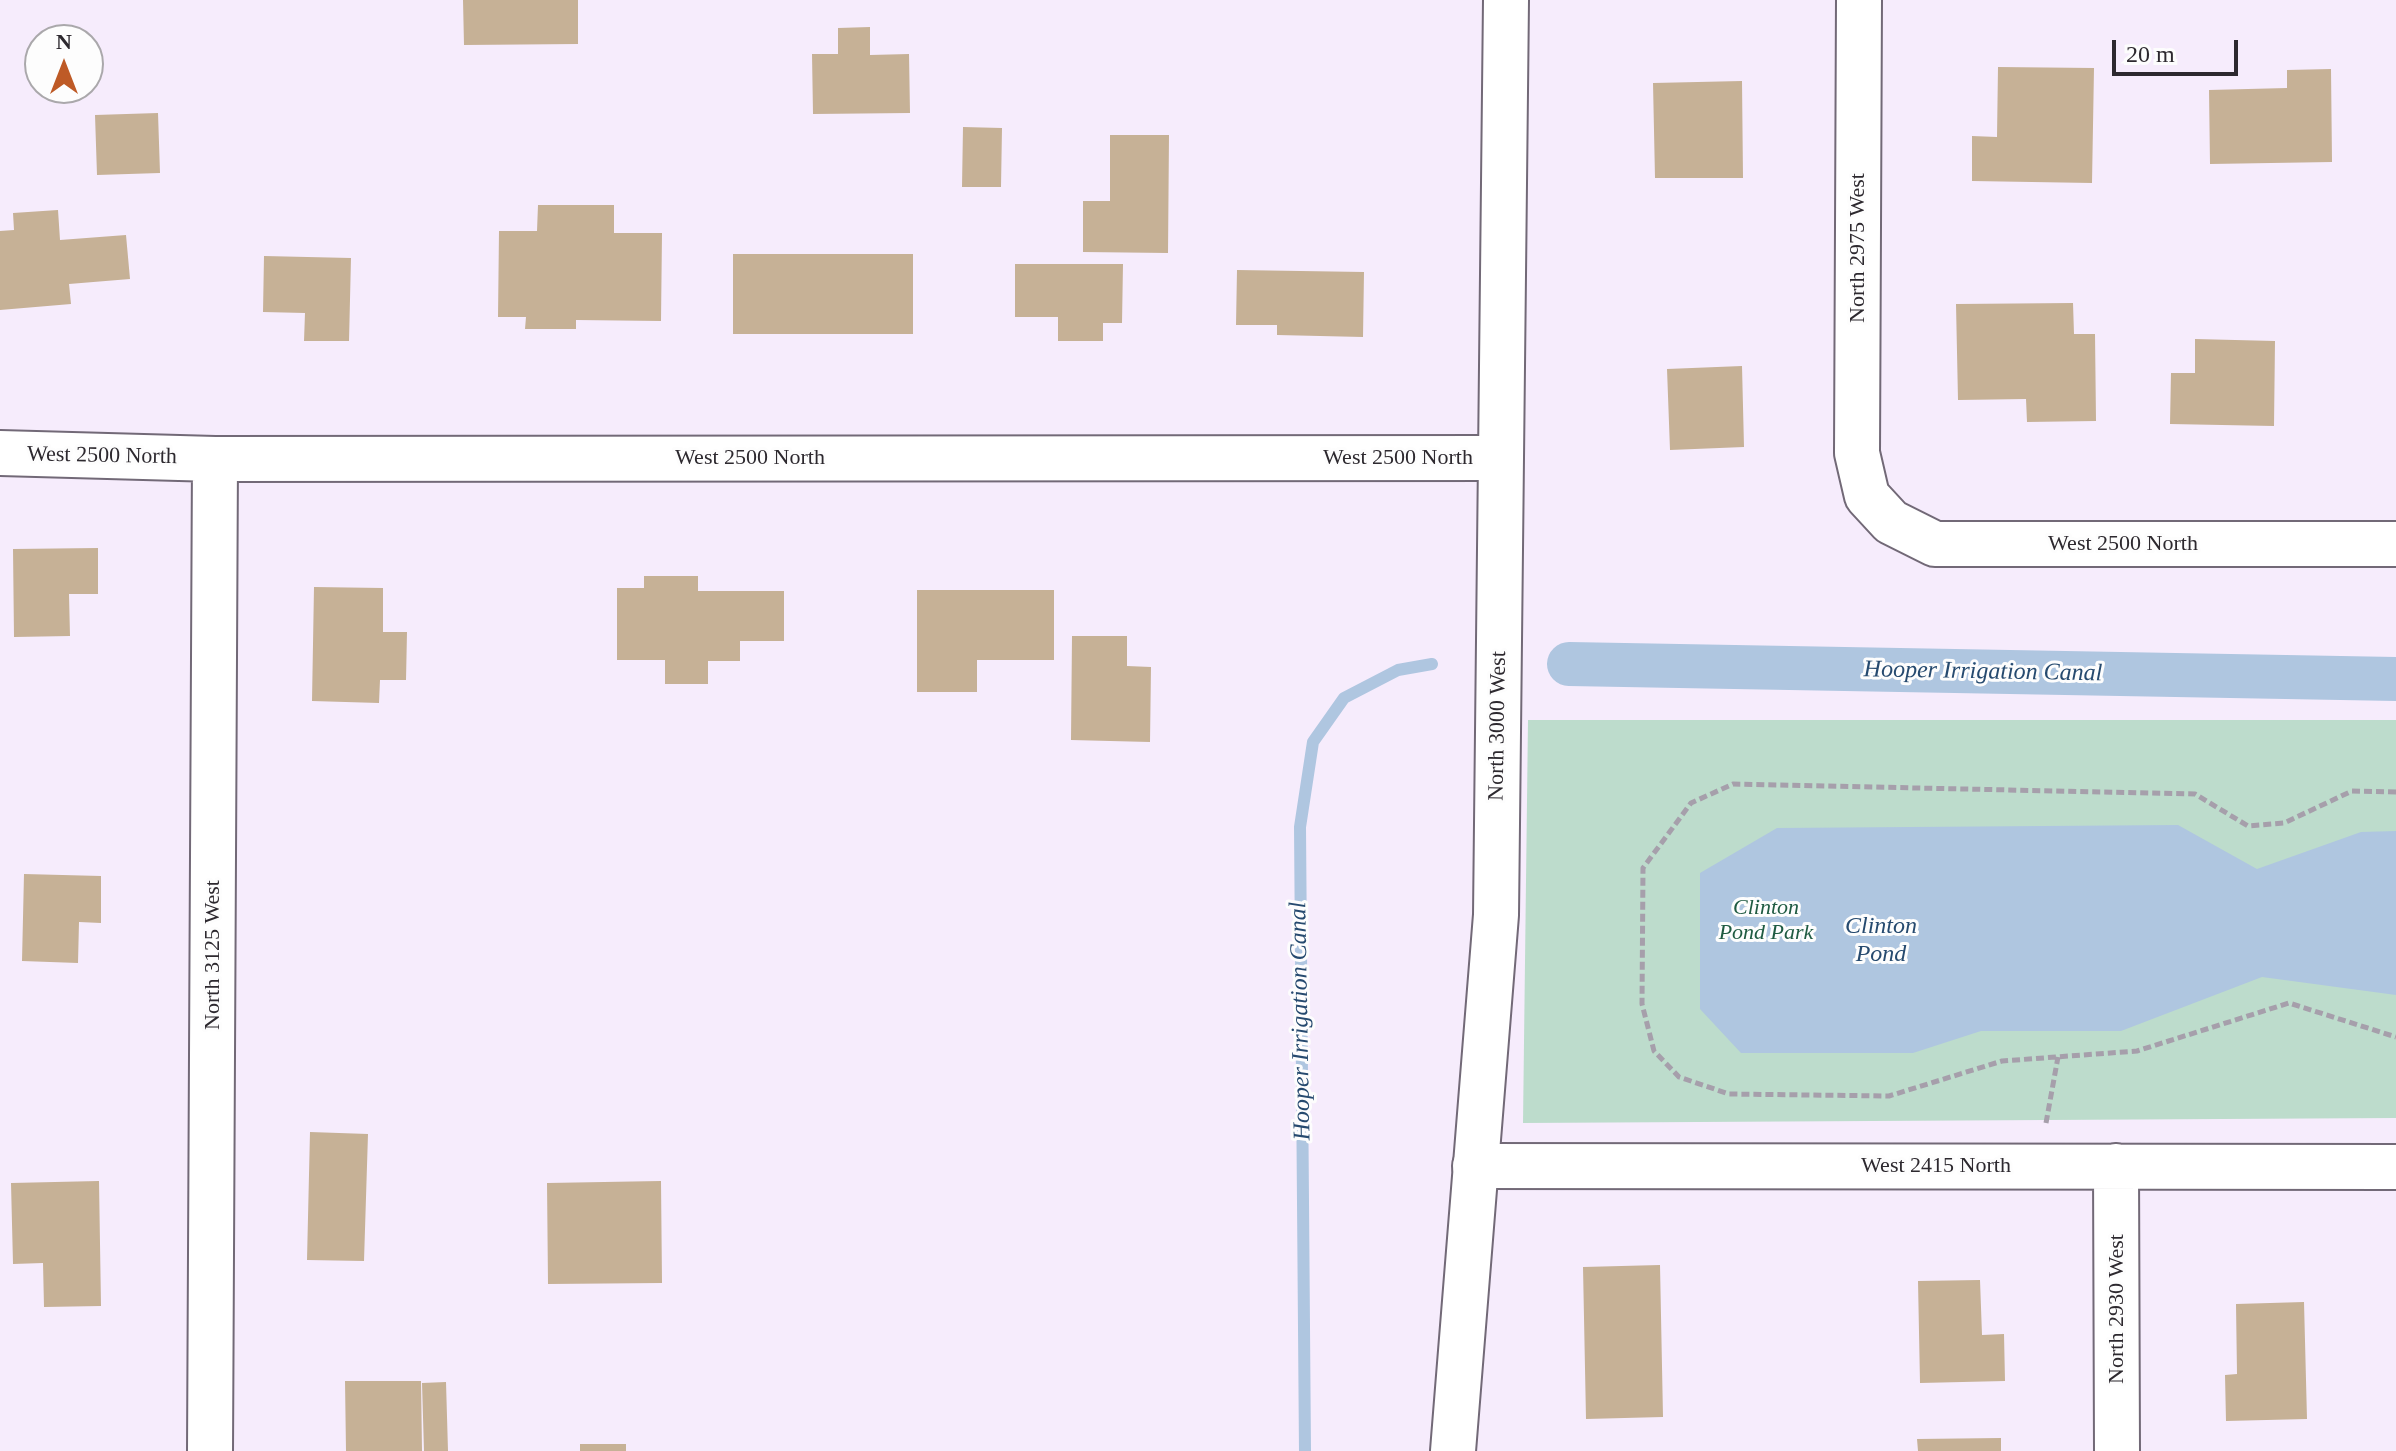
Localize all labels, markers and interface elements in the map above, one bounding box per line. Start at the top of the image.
north arrow [24,24,104,104]
scale bar [2116,24,2242,74]
text: N [56,29,72,54]
text: 20 m [2126,41,2175,67]
street label: North 2975 West [1845,173,1871,323]
street label: West 2500 North [27,441,177,471]
street label: West 2500 North [675,445,825,471]
street label: West 2500 North [1323,445,1473,471]
street label: West 2500 North [2048,531,2198,557]
street label: North 3000 West [1483,651,1513,801]
water label: Hooper Irrigation Canal [1863,656,2103,688]
street label: North 3125 West [200,880,226,1030]
park label: Clinton Pond Park [1719,895,1813,946]
water label: Hooper Irrigation Canal [1285,901,1317,1141]
water label: Clinton Pond [1845,913,1917,969]
street label: West 2415 North [1861,1153,2011,1179]
street label: North 2930 West [2104,1234,2130,1384]

